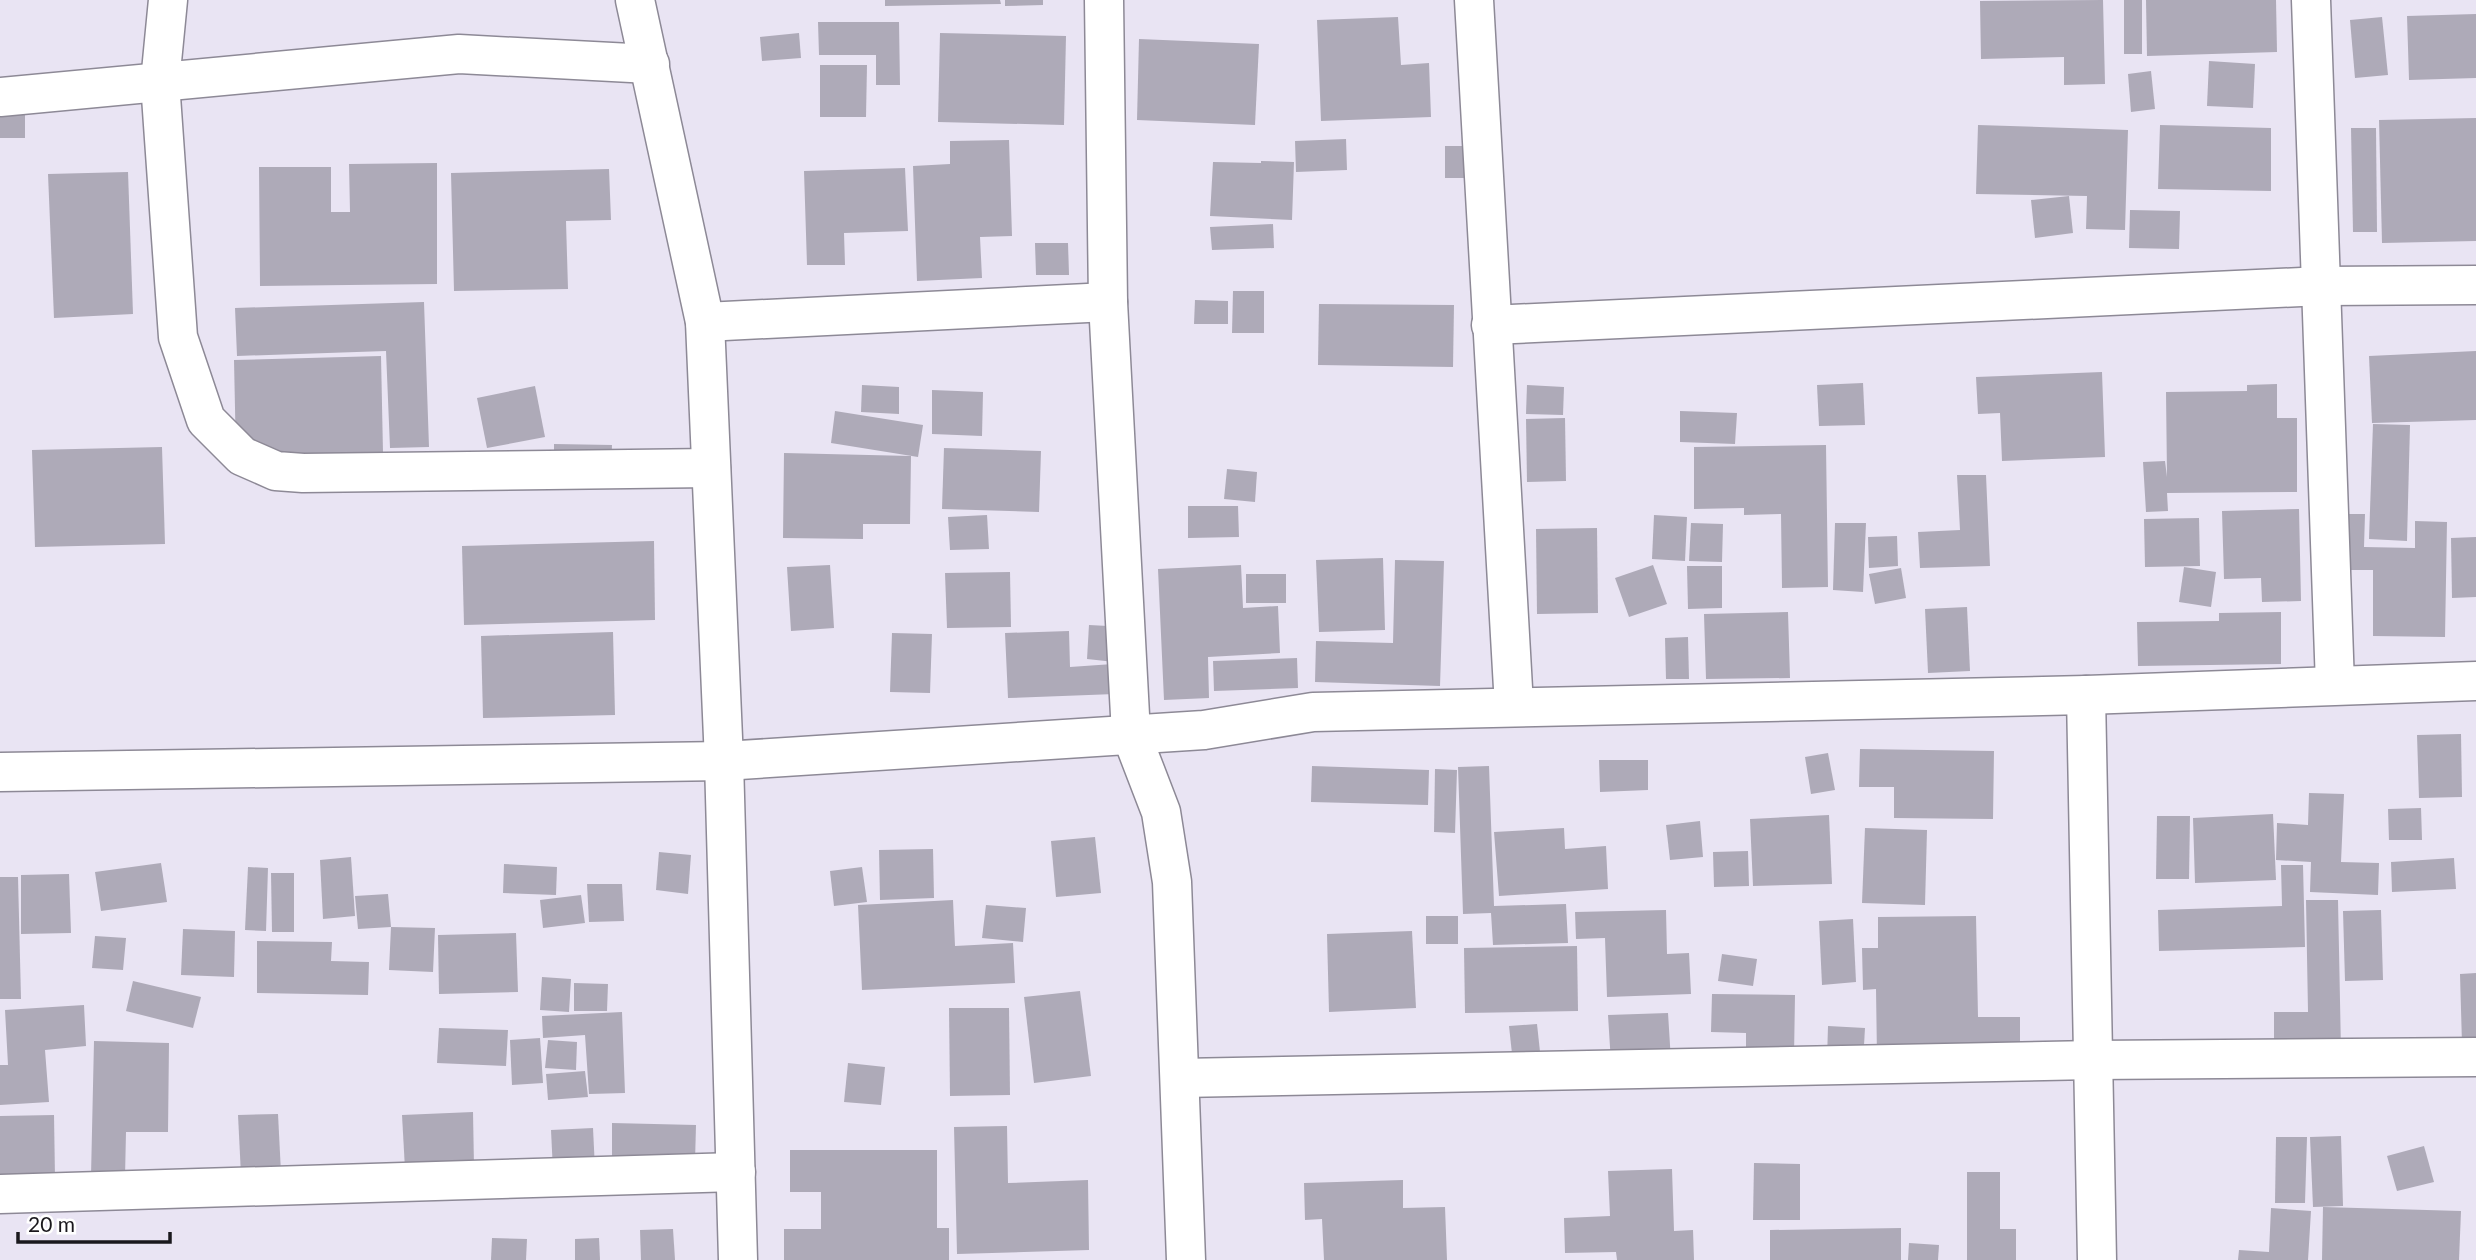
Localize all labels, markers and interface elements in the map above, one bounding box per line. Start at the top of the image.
scale bar [18,1200,170,1244]
text: 20 m [28,1211,75,1236]

